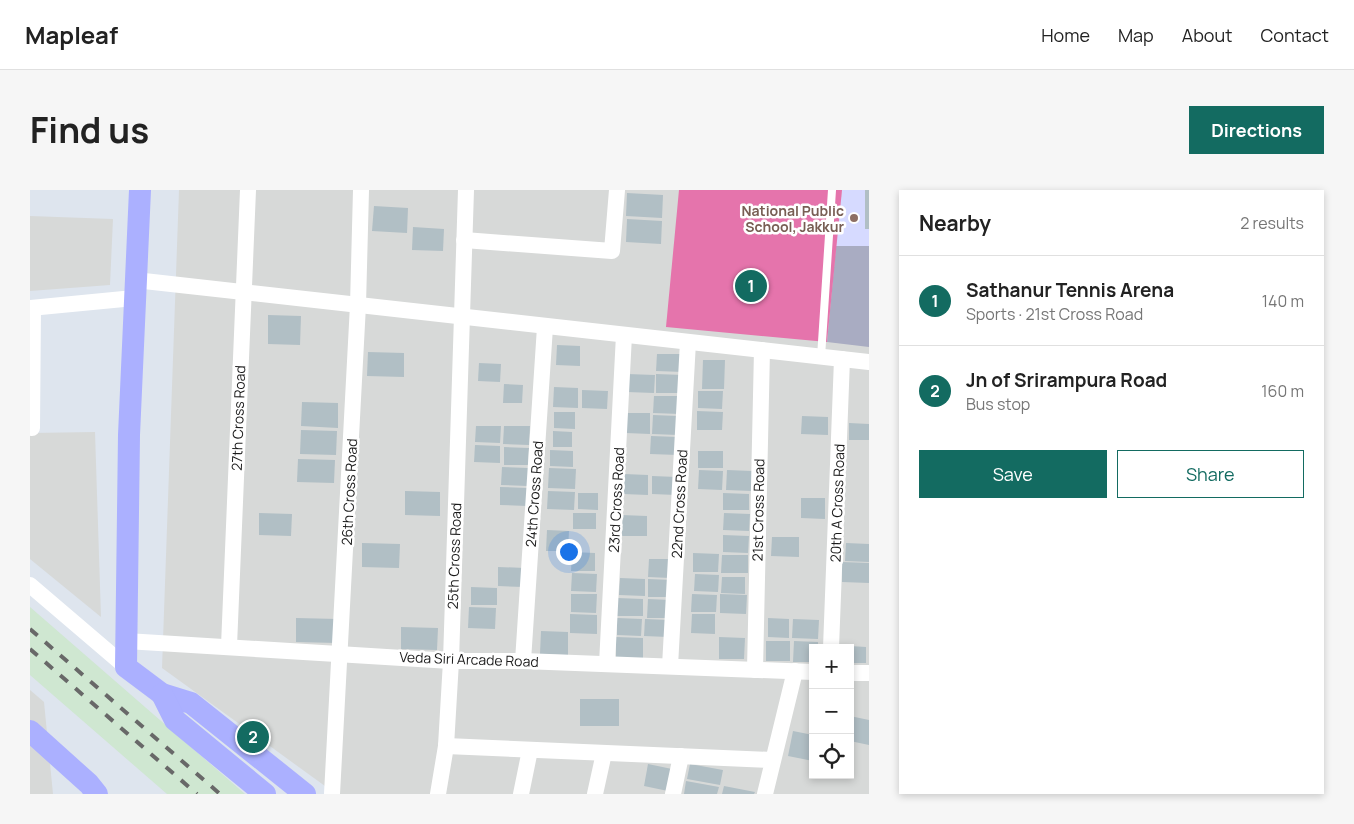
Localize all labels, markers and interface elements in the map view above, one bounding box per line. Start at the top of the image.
text: Mapleaf [25,18,118,51]
text: Home [1041,23,1090,47]
text: Map [1118,23,1154,47]
text: About [1182,23,1232,47]
text: Contact [1260,23,1329,47]
text: Find us [30,106,149,154]
button: Directions [1189,106,1324,154]
place label: National Public School, Jakkur [741,201,844,236]
text: Nearby [919,209,991,237]
marker: National Public School, Jakkur [848,212,860,224]
text: 2 results [1240,212,1304,234]
pin: 1 [735,267,767,305]
text: Sathanur Tennis Arena [966,277,1174,303]
text: 1 [931,290,939,312]
text: 140 m [1262,290,1304,312]
text: Sports · 21st Cross Road [966,303,1143,325]
street label: 27th Cross Road [227,365,249,471]
text: Jn of Srirampura Road [966,367,1167,393]
text: 2 [930,380,940,402]
text: 160 m [1261,380,1304,402]
text: Bus stop [966,393,1030,415]
street label: 26th Cross Road [337,438,361,546]
street label: 24th Cross Road [521,440,547,548]
street label: 20th A Cross Road [825,443,849,563]
street label: 23rd Cross Road [604,447,628,553]
street label: 22nd Cross Road [667,449,691,559]
button: Save [919,450,1107,498]
button: Share [1117,450,1304,498]
street label: 21st Cross Road [748,458,768,562]
street label: 25th Cross Road [443,502,465,610]
your location [556,539,582,565]
map controls [809,644,854,779]
button: + [809,644,854,689]
street label: Veda Siri Arcade Road [399,647,539,671]
button: − [809,689,854,734]
pin: 2 [237,718,269,756]
button: locate [809,734,854,779]

